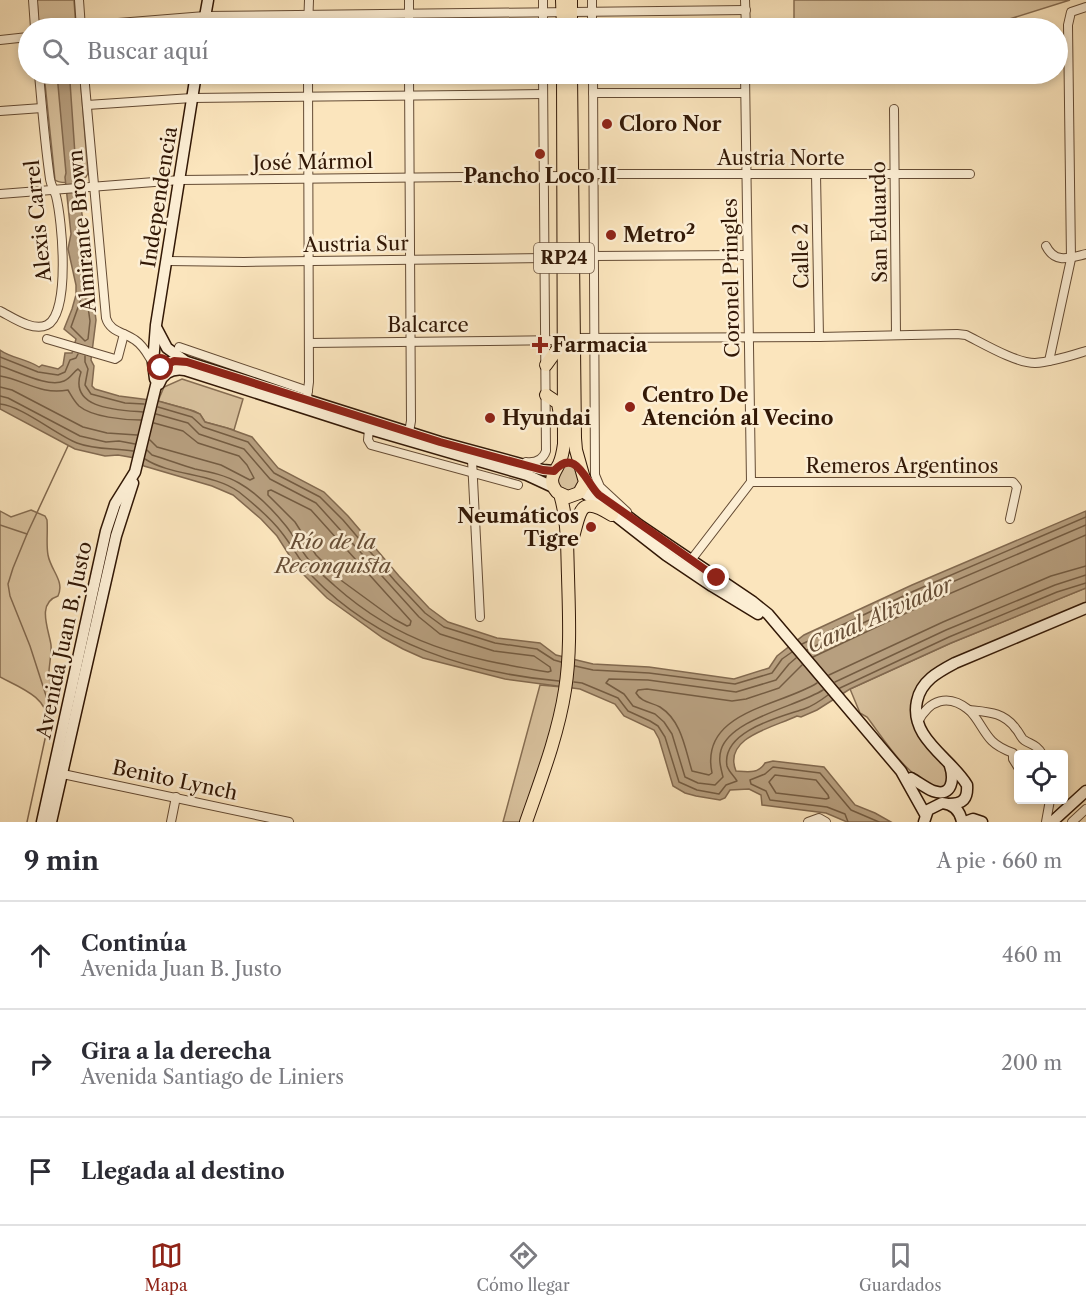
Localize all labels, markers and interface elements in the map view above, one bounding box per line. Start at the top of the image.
search box [18,18,1068,84]
icon: search [39,35,72,68]
text: Buscar aquí [87,38,209,65]
place label: Cloro Nor [619,112,722,136]
marker: Cloro Nor [600,117,614,131]
street label: Independencia [136,124,182,269]
street label: Austria Norte [716,146,845,170]
marker: Pancho Loco II [533,147,547,161]
street label: Almirante Brown [63,148,101,314]
street label: José Mármol [250,149,373,175]
street label: Alexis Carrel [20,159,56,284]
street label: San Eduardo [866,161,892,283]
place label: Pancho Loco II [463,164,617,188]
street label: Coronel Pringles [718,198,744,358]
place label: Metro² [623,223,695,247]
street label: Calle 2 [788,223,814,289]
marker: Metro² [604,228,618,242]
street label: Austria Sur [302,231,409,257]
road number: RP24 [534,243,594,273]
street label: Balcarce [387,313,469,337]
place label: Farmacia [552,333,648,357]
marker: Farmacia [533,338,547,352]
route start [147,354,173,380]
place label: Centro De Atención al Vecino [641,383,833,430]
marker: Centro De Atención al Vecino [623,400,637,414]
place label: Hyundai [502,406,591,430]
marker: Hyundai [483,411,497,425]
street label: Remeros Argentinos [805,454,999,478]
place label: Neumáticos Tigre [457,504,579,551]
marker: Neumáticos Tigre [584,520,598,534]
water label: Río de la Reconquista [273,529,391,578]
street label: Avenida Juan B. Justo [31,539,97,742]
route end [703,564,729,590]
water label: Canal Aliviador [803,571,958,658]
map controls [1014,750,1068,804]
button: locate [1014,750,1068,804]
street label: Benito Lynch [110,755,240,805]
text: 9 min [24,845,99,877]
text: A pie · 660 m [937,849,1062,873]
text: Continúa [81,930,187,957]
icon: ahead [24,939,57,972]
text: 460 m [1002,943,1062,967]
text: Avenida Juan B. Justo [81,957,282,981]
text: Gira a la derecha [81,1038,271,1065]
icon: right [24,1047,57,1080]
text: 200 m [1001,1051,1062,1075]
text: Avenida Santiago de Liniers [81,1065,344,1089]
icon: arrive [24,1155,57,1188]
text: Llegada al destino [81,1158,285,1185]
tab: Mapa [145,1239,187,1295]
tab: Cómo llegar [477,1239,570,1295]
tab: Guardados [859,1239,941,1295]

